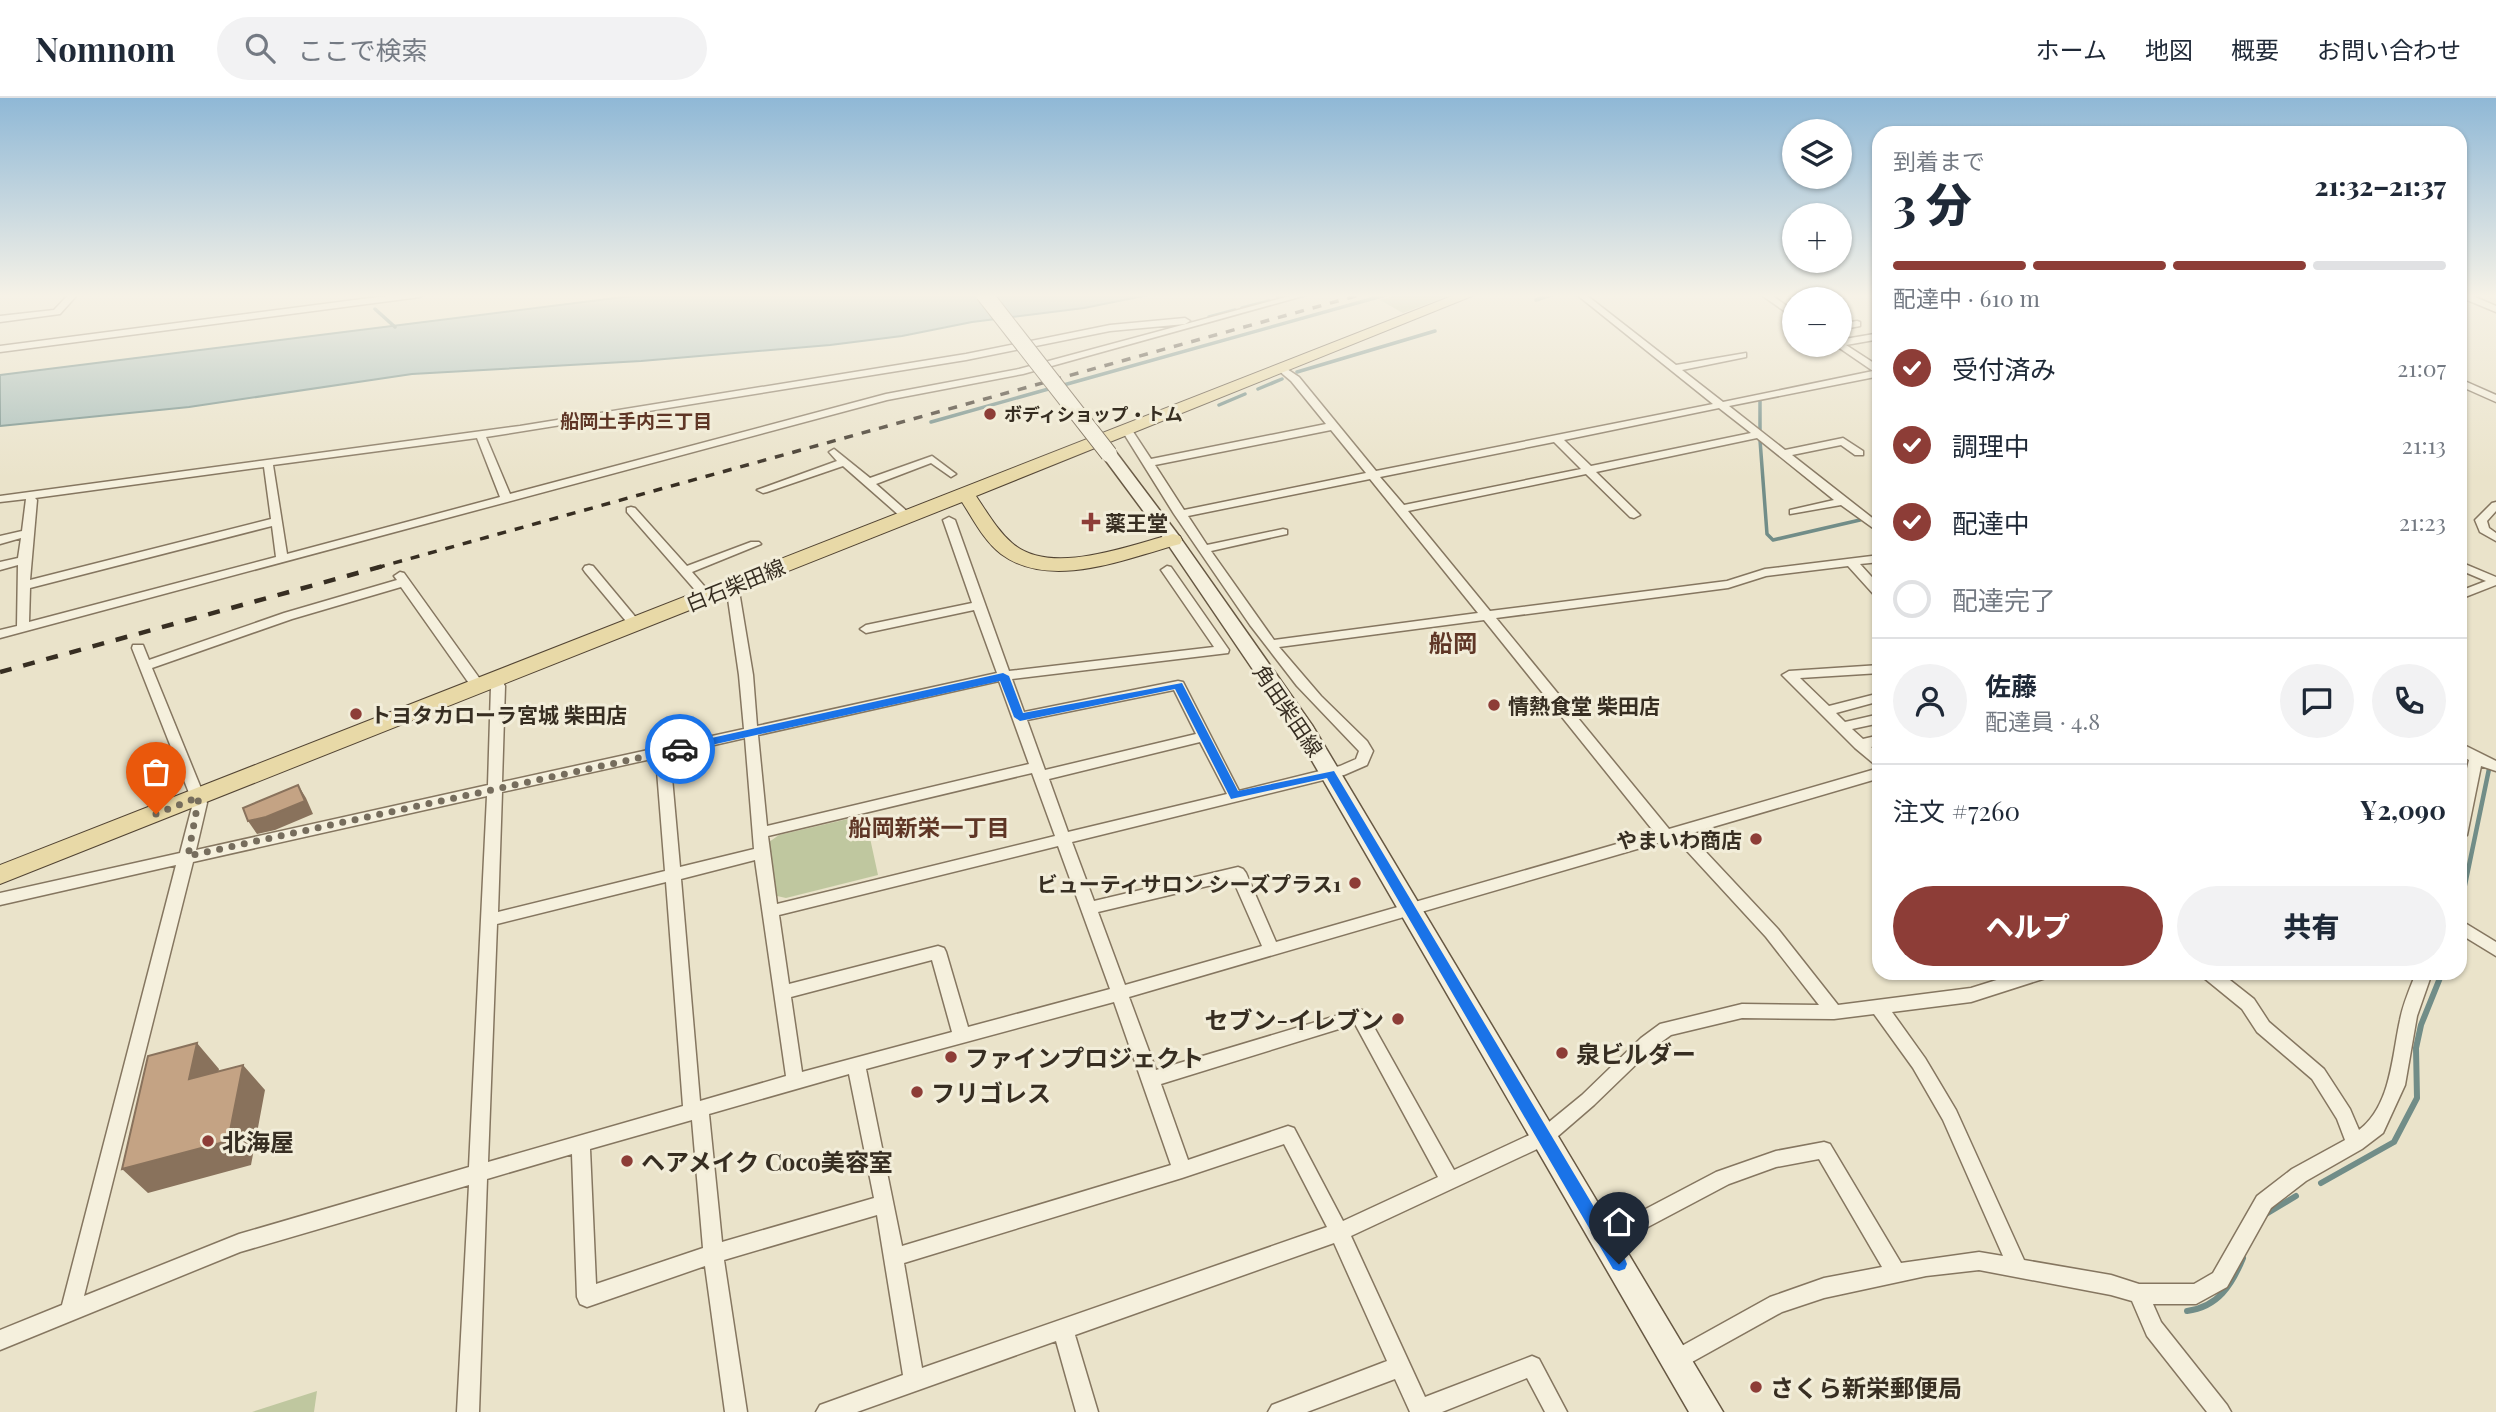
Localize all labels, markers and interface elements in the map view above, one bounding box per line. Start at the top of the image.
search box [217,17,707,80]
text: Nomnom [35,26,175,70]
icon: search [241,29,279,67]
text: ここで検索 [297,32,427,67]
text: ホーム [2036,33,2107,65]
text: 地図 [2145,33,2193,65]
text: 概要 [2231,33,2279,65]
text: お問い合わせ [2317,33,2461,65]
map controls [1782,119,1852,357]
button: layers [1782,119,1852,189]
text: 到着まで [1893,145,1985,176]
text: 21:32–21:37 [2314,168,2446,203]
text: 3 分 [1893,172,1972,234]
button: + [1782,203,1852,273]
text: 配達中 · 610 m [1893,282,2040,313]
button: − [1782,287,1852,357]
icon: check [1893,349,1931,387]
text: 受付済み [1952,351,2056,386]
text: 21:07 [2397,352,2446,383]
place label: ボディショップ・トム [1004,402,1183,426]
marker: ボディショップ・トム [982,406,998,422]
district label: 船岡土手内三丁目 [560,407,712,433]
icon: check [1893,426,1931,464]
text: 調理中 [1952,428,2030,463]
text: 21:13 [2402,429,2446,460]
icon: check [1893,503,1931,541]
text: 配達中 [1952,505,2030,540]
text: 21:23 [2399,506,2446,537]
place label: 薬王堂 [1105,508,1168,536]
marker: 薬王堂 [1083,514,1099,530]
street label: 白石柴田線 [681,551,789,617]
text: 配達完了 [1952,582,2056,617]
district label: 船岡 [1429,626,1477,658]
street label: 角田柴田線 [1248,659,1330,761]
button: person [1893,664,1967,738]
button: chat [2280,664,2354,738]
button: phone [2372,664,2446,738]
text: 佐藤 [1985,668,2037,703]
place label: 情熱食堂 柴田店 [1508,691,1660,719]
marker: 情熱食堂 柴田店 [1486,697,1502,713]
place label: トヨタカローラ宮城 柴田店 [370,700,627,728]
text: 配達員 · 4.8 [1985,705,2100,736]
marker: トヨタカローラ宮城 柴田店 [348,706,364,722]
courier [645,714,715,784]
icon: car [661,730,699,768]
pin [126,742,186,814]
icon: bag [137,753,175,791]
text: ¥2,090 [2360,792,2446,827]
text: 注文 #7260 [1893,793,2020,828]
district label: 船岡新栄一丁目 [849,811,1010,842]
place label: やまいわ商店 [1616,825,1742,853]
marker: やまいわ商店 [1748,831,1764,847]
place label: ビューティサロン シーズプラス1 [1037,869,1341,897]
marker: ビューティサロン シーズプラス1 [1347,875,1363,891]
button: ヘルプ [1893,886,2163,966]
button: 共有 [2177,886,2446,966]
place label: セブン-イレブン [1204,1003,1384,1035]
marker: セブン-イレブン [1390,1011,1406,1027]
place label: 泉ビルダー [1576,1037,1696,1069]
place label: ファインプロジェクト [965,1041,1204,1073]
marker: 泉ビルダー [1554,1045,1570,1061]
marker: ファインプロジェクト [943,1049,959,1065]
place label: フリゴレス [931,1076,1051,1108]
marker: フリゴレス [909,1084,925,1100]
place label: 北海屋 [222,1125,294,1157]
marker: 北海屋 [200,1133,216,1149]
place label: ヘアメイク Coco美容室 [641,1145,893,1177]
marker: ヘアメイク Coco美容室 [619,1153,635,1169]
pin [1589,1192,1649,1264]
icon: home [1600,1203,1638,1241]
place label: さくら新栄郵便局 [1770,1371,1962,1403]
marker: さくら新栄郵便局 [1748,1379,1764,1395]

